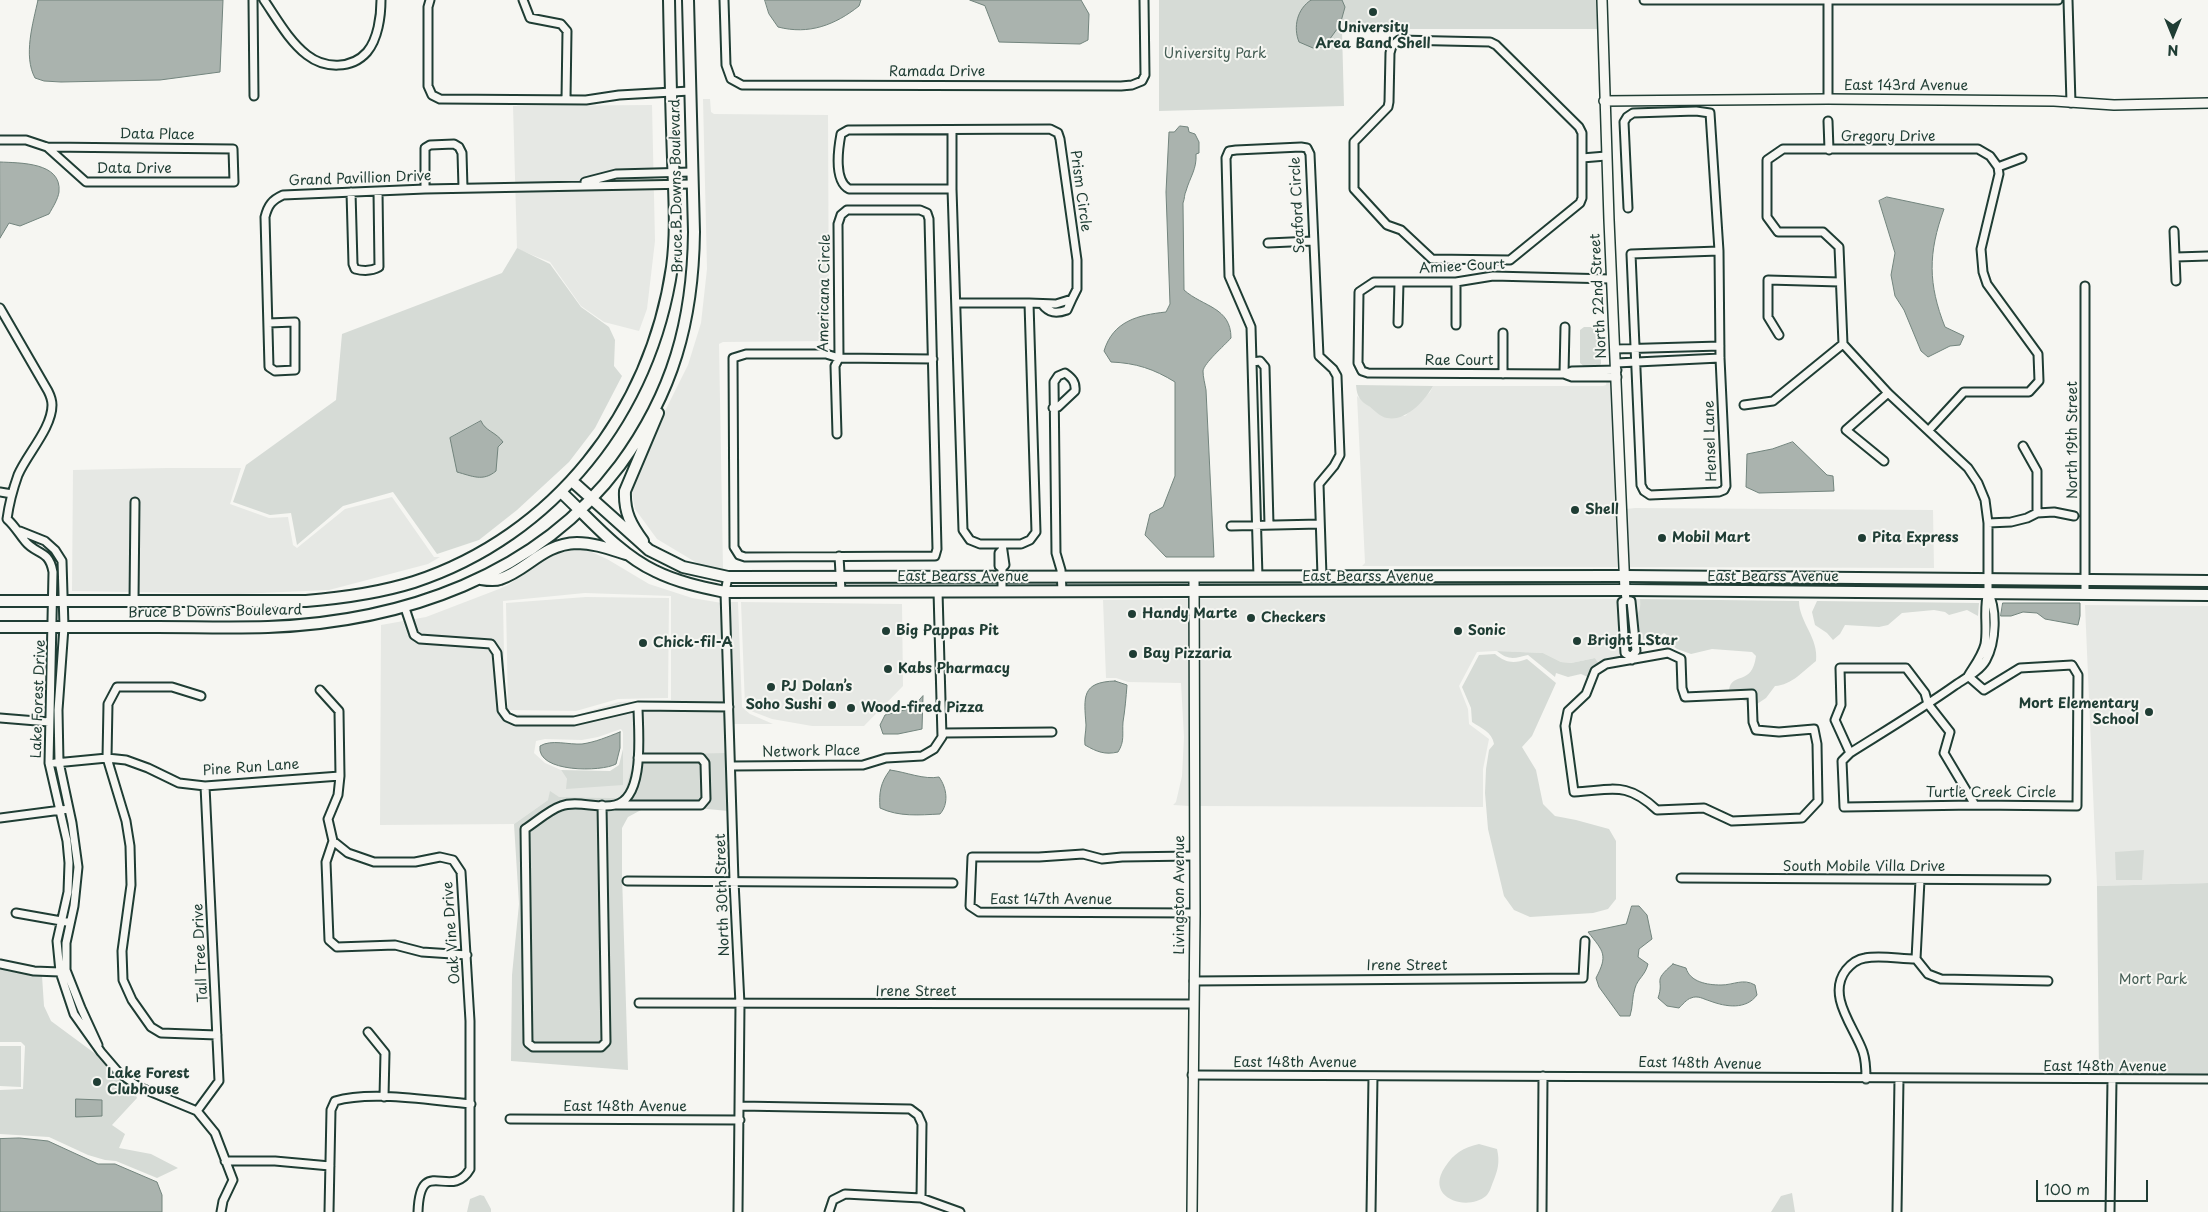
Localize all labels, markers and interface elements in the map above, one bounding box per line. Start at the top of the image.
marker: University Area Band Shell [1367,6,1379,18]
north arrow [2148,10,2198,60]
place label: University Area Band Shell [1316,20,1430,52]
text: N [2167,40,2179,61]
park label: University Park [1163,46,1267,62]
street label: Ramada Drive [889,64,985,80]
street label: East 143rd Avenue [1844,78,1968,94]
street label: Bruce B Downs Boulevard [667,99,687,273]
street label: Data Place [119,126,195,144]
street label: Gregory Drive [1841,129,1935,145]
street label: Prism Circle [1066,149,1094,233]
street label: Seaford Circle [1287,156,1309,254]
street label: Data Drive [96,161,172,177]
street label: Grand Pavillion Drive [288,168,432,190]
street label: North 22nd Street [1587,233,1611,359]
street label: Americana Circle [816,234,834,352]
street label: Amiee Court [1419,256,1505,278]
street label: Rae Court [1425,353,1493,369]
street label: North 19th Street [2065,381,2081,499]
street label: Hensel Lane [1701,400,1721,482]
place label: Shell [1585,502,1619,518]
marker: Shell [1569,504,1581,516]
place label: Mobil Mart [1672,530,1750,546]
place label: Pita Express [1872,530,1959,546]
marker: Mobil Mart [1656,532,1668,544]
marker: Pita Express [1856,532,1868,544]
street label: East Bearss Avenue [897,569,1029,585]
street label: East Bearss Avenue [1302,569,1434,585]
street label: East Bearss Avenue [1707,569,1839,585]
street label: Bruce B Downs Boulevard [128,602,302,622]
place label: Handy Marte [1142,606,1237,622]
marker: Handy Marte [1126,608,1138,620]
place label: Checkers [1261,610,1326,626]
marker: Checkers [1245,612,1257,624]
place label: Big Pappas Pit [896,623,999,639]
place label: Sonic [1468,623,1506,639]
marker: Big Pappas Pit [880,625,892,637]
marker: Sonic [1452,625,1464,637]
place label: Bright LStar [1587,633,1678,649]
place label: Chick-fil-A [653,635,733,651]
marker: Bright LStar [1571,635,1583,647]
marker: Chick-fil-A [637,637,649,649]
street label: Lake Forest Drive [29,639,49,759]
place label: Bay Pizzaria [1143,646,1232,662]
marker: Bay Pizzaria [1127,648,1139,660]
place label: Kabs Pharmacy [898,661,1010,677]
marker: Kabs Pharmacy [882,663,894,675]
place label: PJ Dolan’s [781,679,852,695]
marker: PJ Dolan’s [765,681,777,693]
place label: Mort Elementary School [2019,696,2139,729]
place label: Soho Sushi [745,697,822,713]
marker: Soho Sushi [826,699,838,711]
place label: Wood-fired Pizza [861,700,984,716]
marker: Wood-fired Pizza [845,702,857,714]
marker: Mort Elementary School [2143,706,2155,718]
street label: Network Place [762,743,860,761]
street label: Pine Run Lane [202,756,300,780]
street label: Turtle Creek Circle [1926,785,2056,801]
street label: North 30th Street [712,833,734,957]
street label: Livingston Avenue [1172,835,1188,955]
street label: South Mobile Villa Drive [1783,859,1945,875]
street label: Oak Vine Drive [440,881,464,985]
street label: East 147th Avenue [990,892,1112,908]
street label: Tall Tree Drive [190,903,212,1003]
street label: Irene Street [1367,958,1447,974]
park label: Mort Park [2119,972,2187,988]
street label: Irene Street [876,984,956,1000]
street label: East 148th Avenue [1233,1055,1357,1071]
street label: East 148th Avenue [1638,1055,1762,1073]
street label: East 148th Avenue [2043,1059,2167,1075]
place label: Lake Forest Clubhouse [107,1066,190,1098]
marker: Lake Forest Clubhouse [91,1076,103,1088]
street label: East 148th Avenue [563,1099,687,1115]
scale bar [2038,1170,2150,1202]
text: 100 m [2044,1177,2090,1200]

